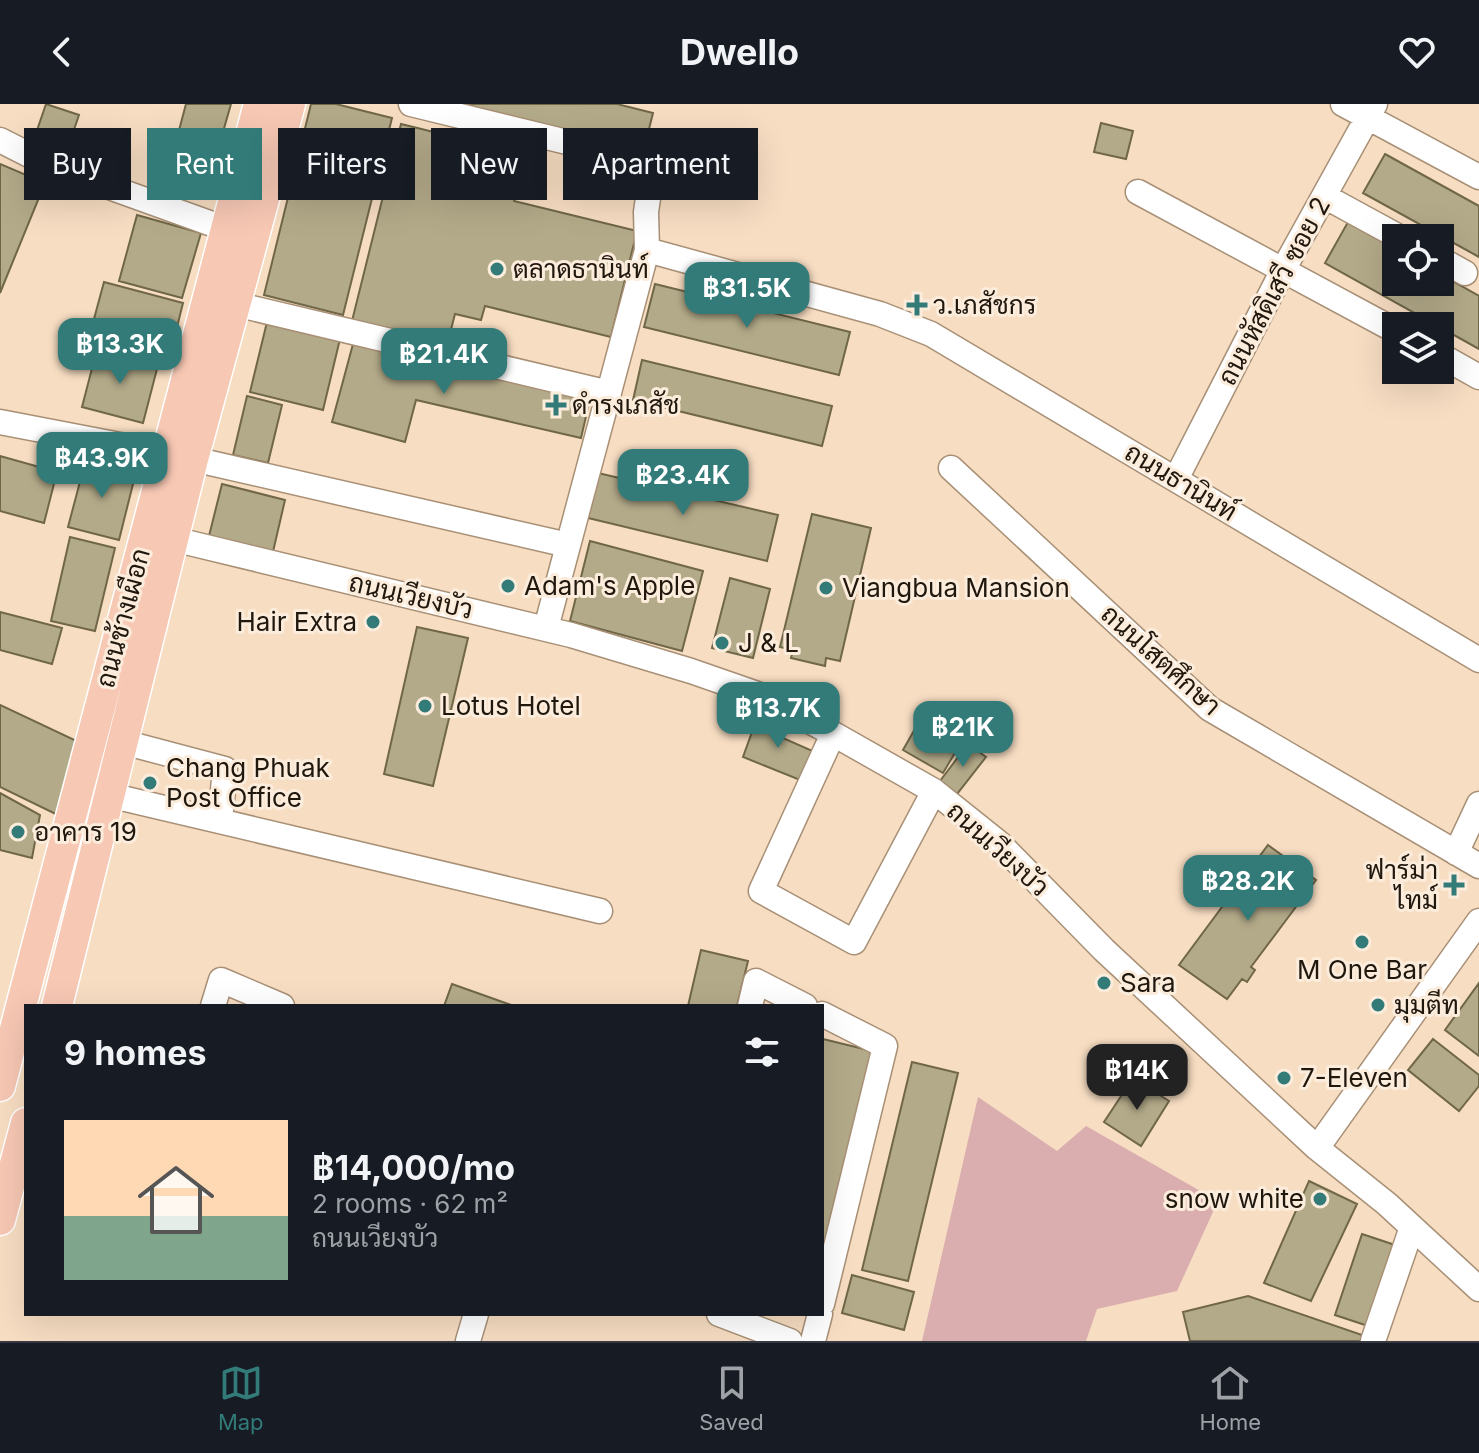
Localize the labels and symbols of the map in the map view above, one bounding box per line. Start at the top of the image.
street label: ถนนหัสดิเสวี ซอย 2 [1211,192,1336,390]
place label: ตลาดธานินท์ [513,252,649,284]
marker: ตลาดธานินท์ [488,260,506,278]
pin: ฿31.5K [682,262,812,330]
place label: ว.เภสัชกร [933,289,1036,320]
marker: ว.เภสัชกร [908,296,926,314]
pin: ฿13.3K [55,318,185,386]
pin: ฿21.4K [379,328,509,396]
place label: ดำรงเภสัช [572,389,679,420]
marker: ดำรงเภสัช [547,396,565,414]
pin: ฿43.9K [37,432,167,500]
street label: ถนนธานินท์ [1120,435,1243,527]
pin: ฿23.4K [618,449,748,517]
street label: ถนนช้างเผือก [89,545,156,691]
street label: ถนนเวียงบัว [346,566,476,625]
place label: Adam's Apple [524,570,695,601]
place label: Viangbua Mansion [842,572,1070,603]
marker: Adam's Apple [499,577,517,595]
marker: Viangbua Mansion [817,579,835,597]
street label: ถนนโสตศึกษา [1095,598,1227,721]
place label: Hair Extra [236,606,357,637]
marker: Hair Extra [364,613,382,631]
place label: J & L [738,627,799,658]
marker: J & L [713,634,731,652]
pin: ฿13.7K [713,682,843,750]
place label: Lotus Hotel [441,690,581,721]
marker: Lotus Hotel [416,697,434,715]
pin: ฿21K [916,701,1010,769]
place label: Chang Phuak Post Office [166,752,330,813]
marker: Chang Phuak Post Office [141,774,159,792]
street label: ถนนเวียงบัว [941,795,1056,902]
place label: อาคาร 19 [34,816,137,847]
marker: อาคาร 19 [9,823,27,841]
place label: ฟาร์ม่า ไทม์ [1366,853,1438,915]
pin: ฿28.2K [1183,855,1313,923]
marker: ฟาร์ม่า ไทม์ [1445,876,1463,894]
marker: M One Bar [1353,933,1371,951]
place label: M One Bar [1297,954,1427,985]
place label: Sara [1120,967,1176,998]
marker: Sara [1095,974,1113,992]
place label: มุมตีท [1394,989,1459,1023]
marker: มุมตีท [1369,996,1387,1014]
pin: ฿14K [1090,1044,1184,1112]
place label: 7-Eleven [1300,1062,1408,1093]
marker: 7-Eleven [1275,1069,1293,1087]
place label: snow white [1165,1183,1304,1214]
marker: snow white [1311,1190,1329,1208]

